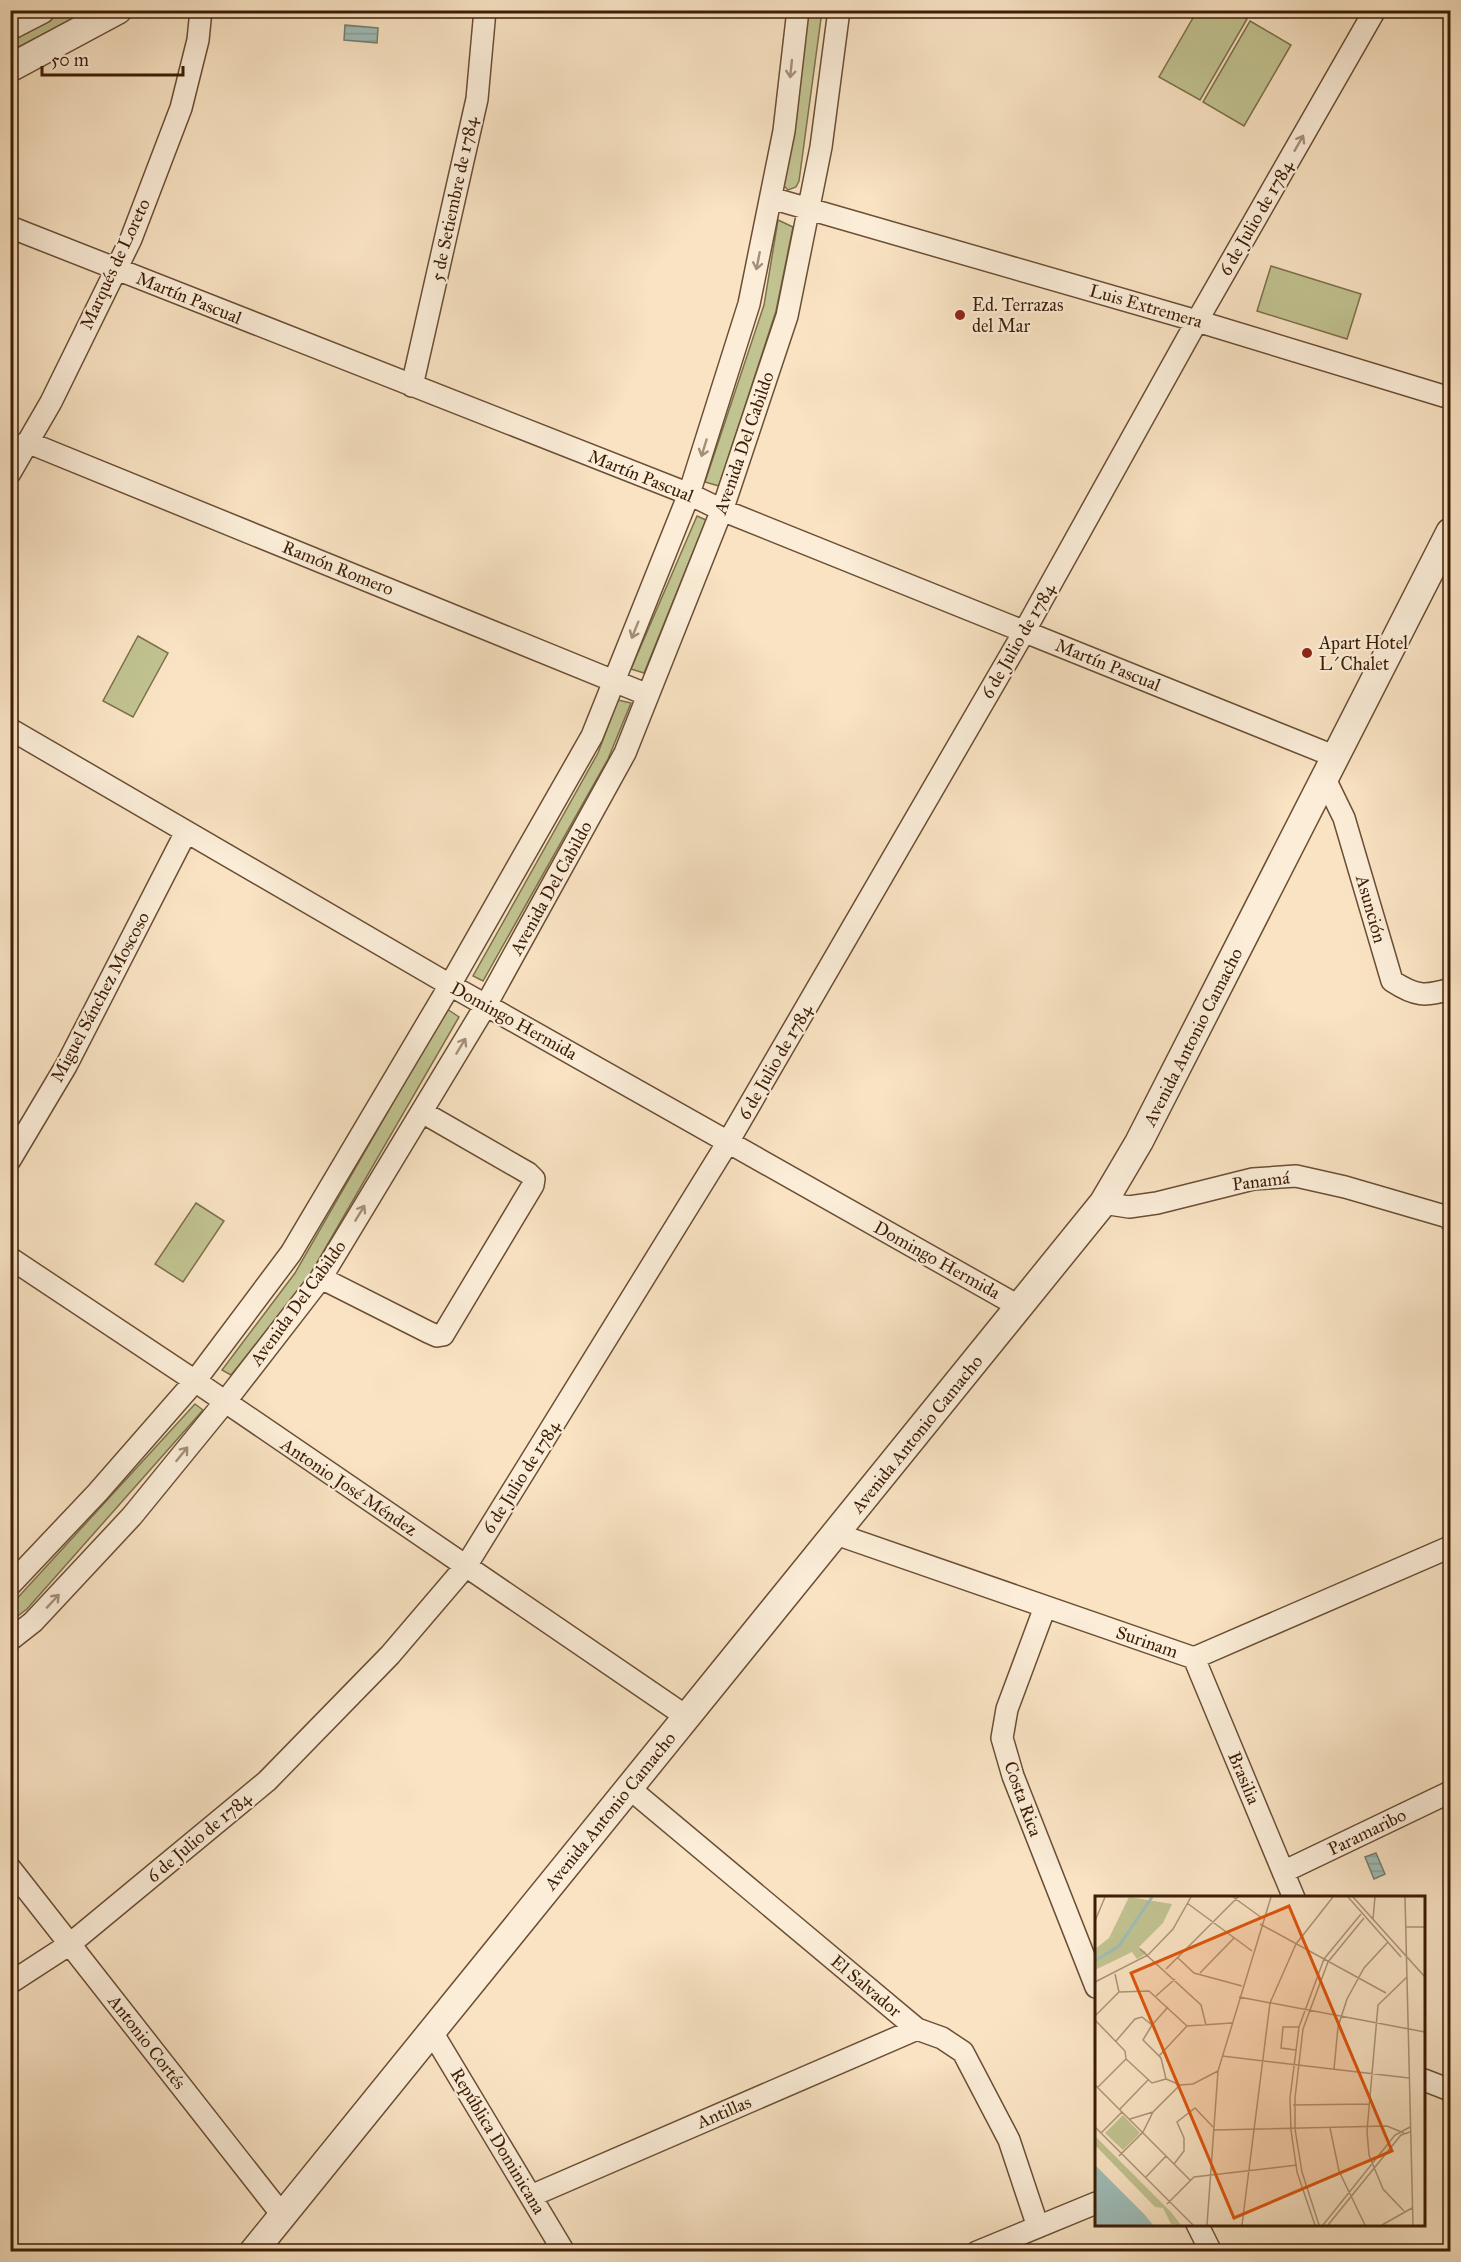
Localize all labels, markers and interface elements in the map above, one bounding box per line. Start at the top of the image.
scale bar [42,39,183,77]
text: 50 m [51,49,89,71]
one-way arrow [786,58,797,78]
street label: 5 de Setiembre de 1784 [426,114,482,283]
one-way arrow [1293,135,1305,152]
street label: 6 de Julio de 1784 [1214,156,1299,280]
street label: Marqués de Loreto [75,195,156,333]
one-way arrow [752,250,763,270]
street label: Martín Pascual [133,267,245,329]
street label: Luis Extremera [1087,279,1205,333]
place label: Ed. Terrazas del Mar [972,294,1064,337]
marker: Ed. Terrazas del Mar [953,308,967,322]
street label: Avenida Del Cabildo [709,369,779,518]
one-way arrow [698,438,709,457]
street label: Martín Pascual [585,445,697,507]
street label: Ramón Romero [279,536,397,600]
street label: 6 de Julio de 1784 [976,579,1061,703]
one-way arrow [629,620,640,639]
place label: Apart Hotel L´Chalet [1318,632,1408,675]
street label: Martín Pascual [1052,634,1164,696]
marker: Apart Hotel L´Chalet [1300,646,1314,660]
street label: Avenida Del Cabildo [505,817,597,960]
street label: Asunción [1351,872,1391,946]
street label: Miguel Sánchez Moscoso [46,908,155,1086]
street label: Avenida Antonio Camacho [1138,944,1247,1131]
street label: Domingo Hermida [447,977,581,1066]
street label: 6 de Julio de 1784 [733,1000,818,1124]
one-way arrow [455,1038,467,1055]
street label: Panamá [1231,1167,1291,1195]
one-way arrow [354,1205,366,1222]
street label: Domingo Hermida [870,1216,1004,1305]
street label: Avenida Del Cabildo [245,1236,351,1371]
street label: Avenida Antonio Camacho [846,1351,987,1518]
street label: 6 de Julio de 1784 [477,1415,566,1538]
street label: Antonio José Méndez [275,1433,421,1542]
one-way arrow [176,1447,189,1463]
one-way arrow [46,1593,61,1608]
street label: Surinam [1113,1621,1181,1663]
street label: Avenida Antonio Camacho [539,1728,680,1895]
street label: Brasilia [1223,1748,1265,1808]
street label: Costa Rica [999,1758,1047,1840]
street label: 6 de Julio de 1784 [142,1786,257,1888]
street label: Paramaribo [1324,1804,1410,1860]
inset map [1095,1896,1425,2226]
street label: El Salvador [826,1950,906,2022]
street label: Antonio Cortés [103,1990,191,2094]
street label: República Dominicana [446,2064,551,2218]
street label: Antillas [693,2091,755,2134]

